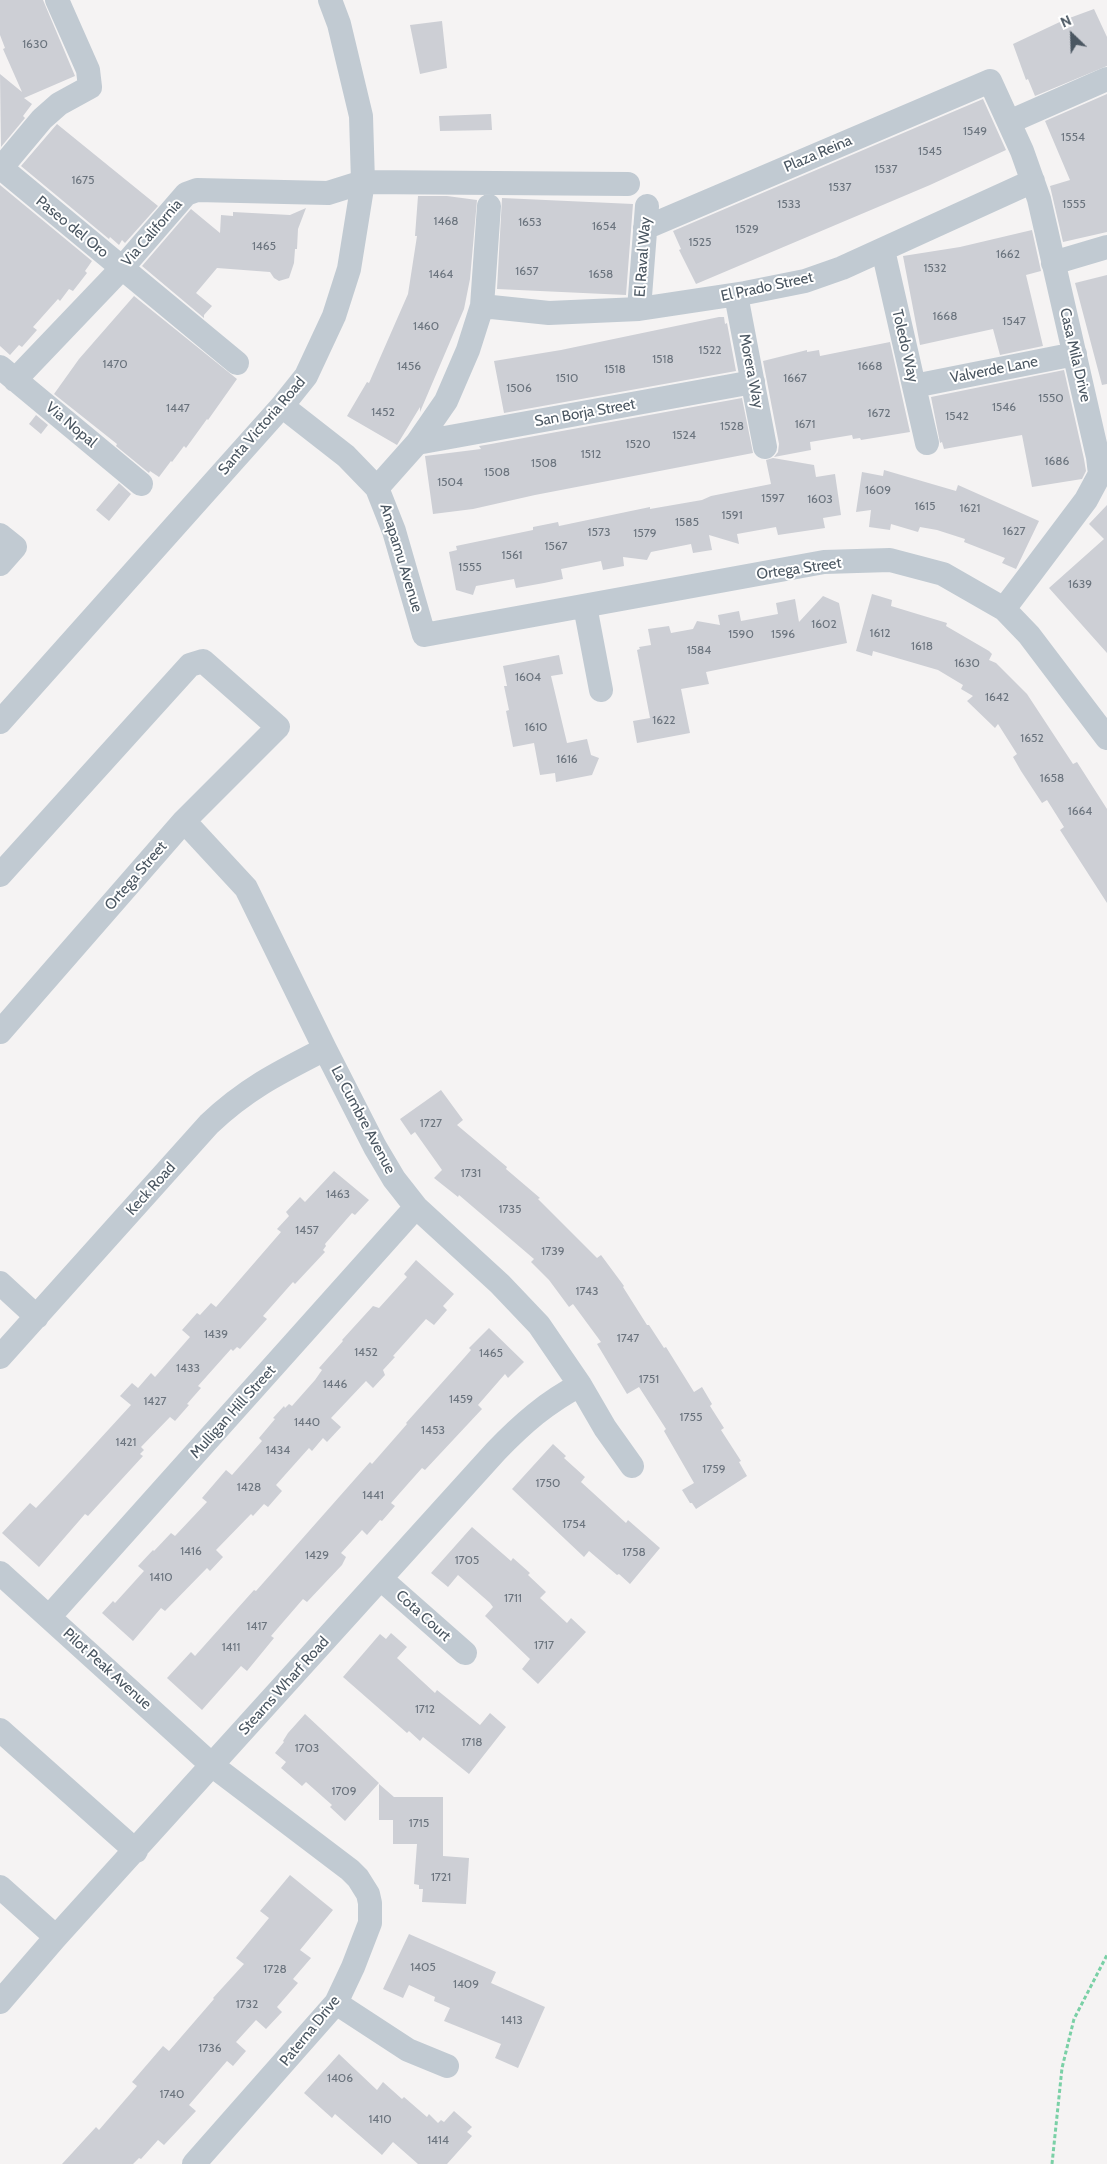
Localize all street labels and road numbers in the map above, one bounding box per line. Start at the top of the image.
street label: Plaza Reina [781,132,855,176]
street label: Paseo del Oro [32,192,112,262]
street label: Via California [118,196,186,270]
street label: El Raval Way [631,216,655,298]
street label: El Prado Street [719,268,815,306]
street label: Casa Mila Drive [1055,306,1095,404]
street label: Toledo Way [888,308,922,384]
street label: Morera Way [735,332,767,410]
street label: Valverde Lane [949,353,1039,387]
street label: Santa Victoria Road [215,373,309,479]
street label: San Borja Street [533,395,637,431]
street label: Via Nopal [42,398,100,452]
street label: Anapamu Avenue [376,502,426,614]
street label: Ortega Street [755,554,843,584]
street label: Ortega Street [101,838,171,914]
street label: La Cumbre Avenue [327,1063,399,1177]
street label: Keck Road [123,1159,179,1219]
street label: Mulligan Hill Street [186,1362,280,1462]
street label: Cota Court [392,1587,454,1645]
street label: Pilot Peak Avenue [59,1625,155,1713]
street label: Stearns Wharf Road [235,1633,333,1739]
street label: Paterna Drive [276,1992,344,2070]

